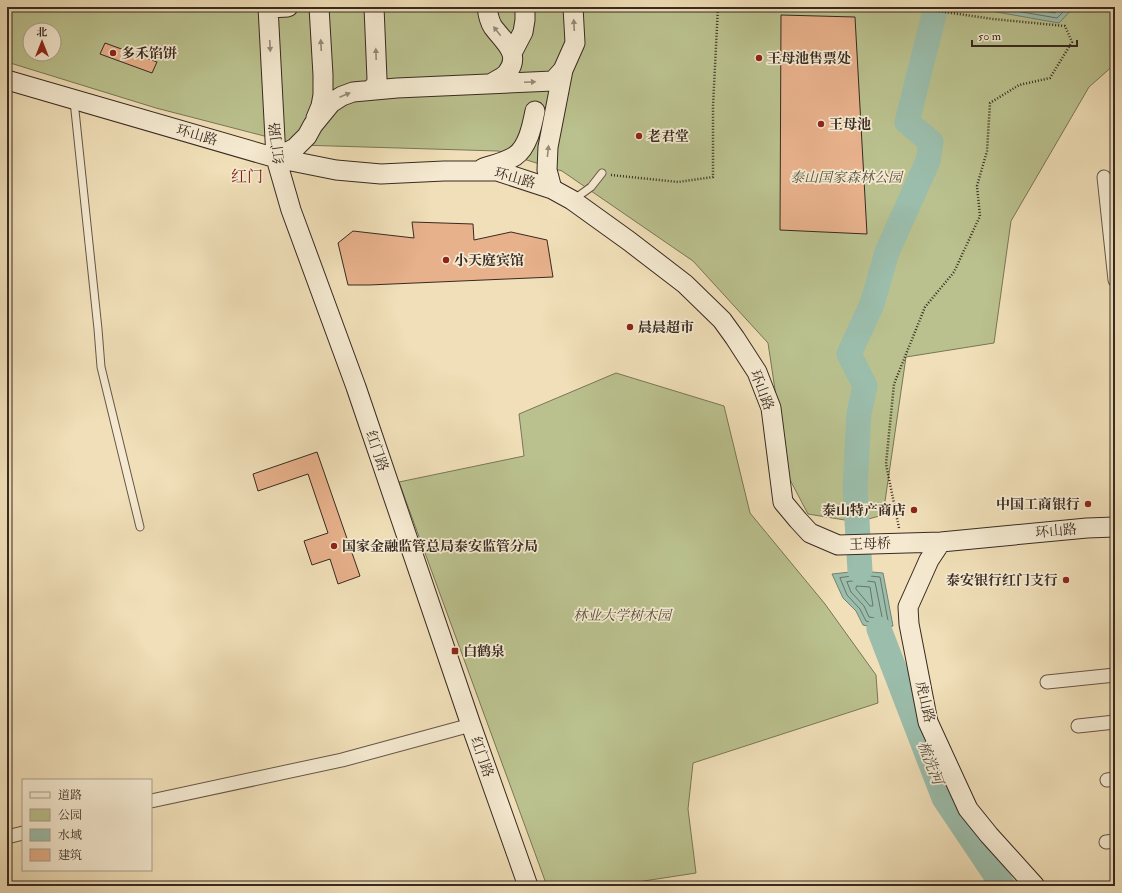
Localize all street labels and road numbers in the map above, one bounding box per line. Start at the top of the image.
street label: 环山路 [174,121,220,149]
street label: 红门路 [266,121,288,165]
street label: 环山路 [492,164,538,192]
street label: 环山路 [747,367,777,413]
street label: 红门路 [362,428,392,474]
street label: 环山路 [1034,521,1078,541]
street label: 王母桥 [849,535,891,553]
street label: 虎山路 [912,680,938,724]
street label: 红门路 [467,734,497,780]

